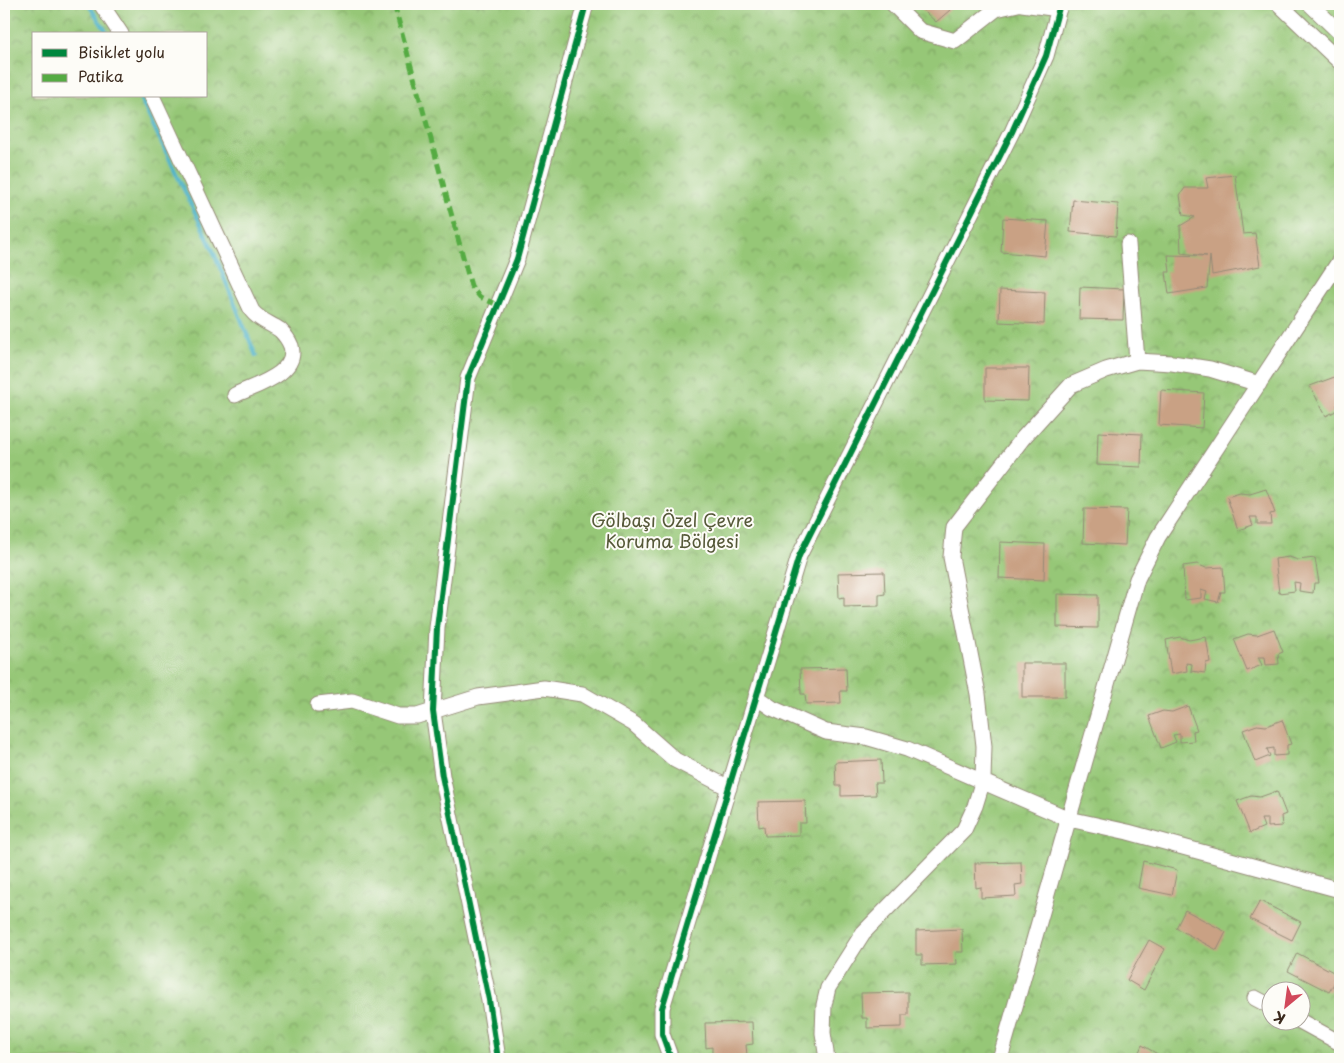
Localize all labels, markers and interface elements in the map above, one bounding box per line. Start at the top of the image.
legend [32,32,208,98]
text: Bisiklet yolu [78,40,165,63]
text: Patika [78,64,124,87]
park label: Gölbaşı Özel Çevre Koruma Bölgesi [591,506,753,554]
north arrow [1262,980,1312,1030]
text: K [1270,1006,1289,1029]

